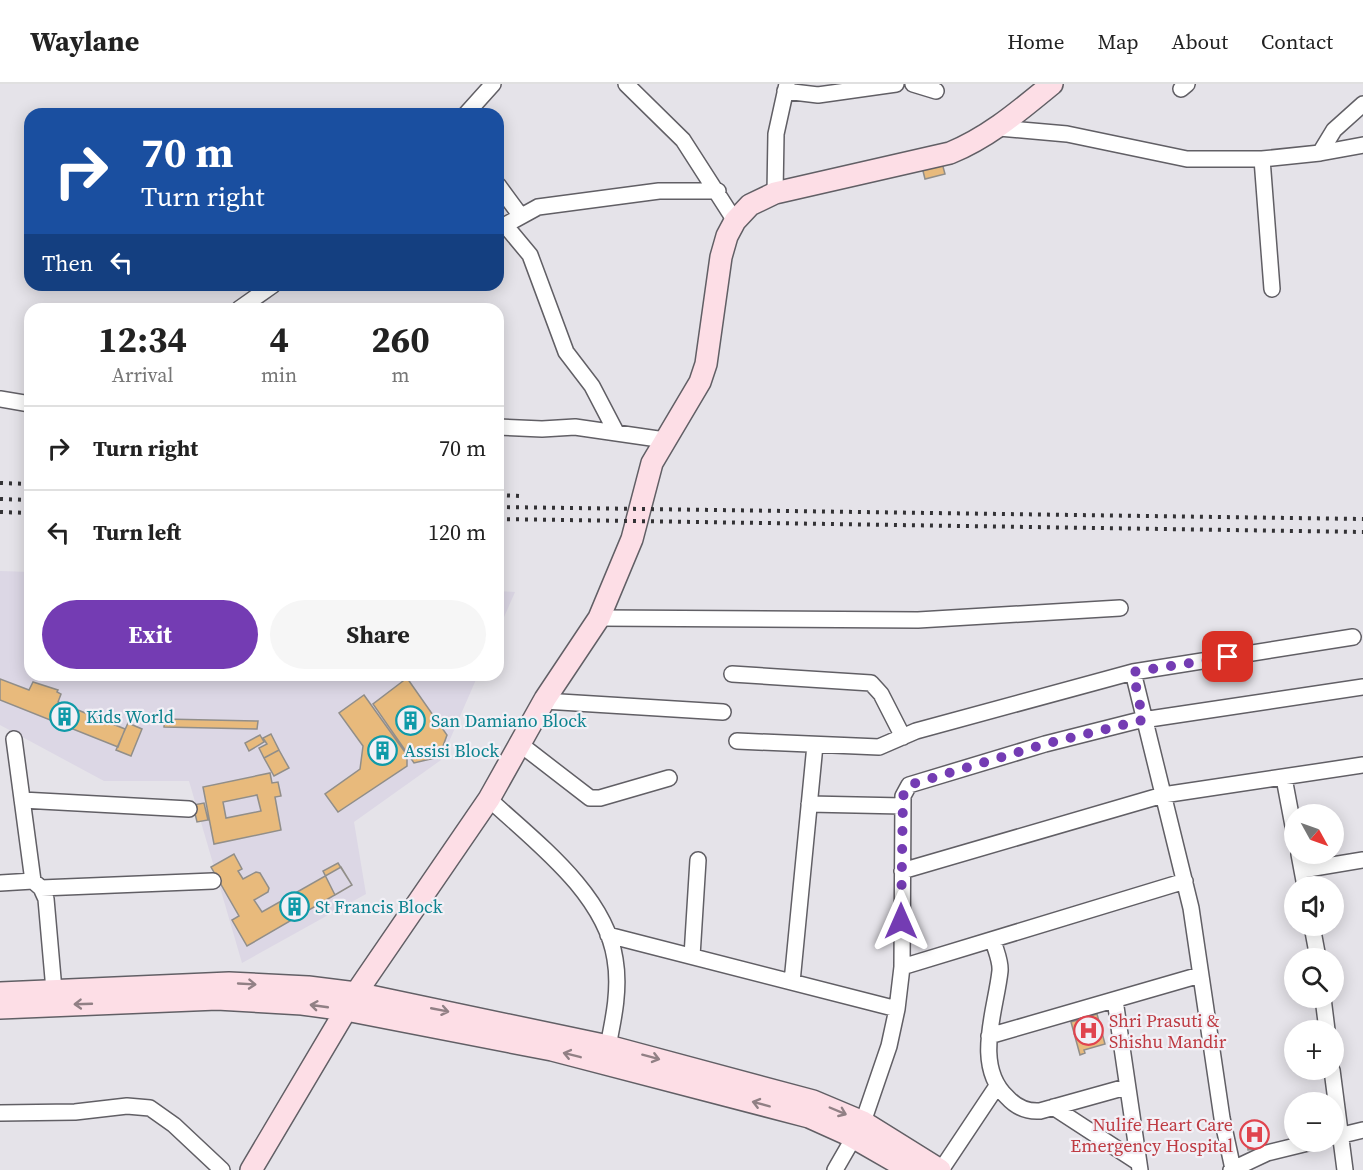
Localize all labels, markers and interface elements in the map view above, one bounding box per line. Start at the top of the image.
text: Waylane [30,22,139,60]
text: Home [1007,27,1065,56]
text: Map [1098,27,1139,56]
text: About [1172,27,1228,56]
text: Contact [1261,27,1333,56]
text: 70 m [141,123,234,181]
icon: right [42,132,120,210]
text: Turn right [141,178,265,215]
icon: left [105,246,138,279]
text: Then [42,248,93,278]
text: 12:34 [98,315,187,364]
text: 4 [269,315,289,364]
text: 260 [371,315,430,364]
text: Arrival [112,361,173,389]
text: min [261,361,297,389]
text: m [392,361,410,389]
icon: right [42,432,75,465]
text: Turn right [93,433,198,463]
text: 70 m [439,433,486,463]
icon: left [42,516,75,549]
text: Turn left [93,517,181,547]
text: 120 m [428,517,486,547]
button: Exit [42,600,258,669]
button: Share [270,600,486,669]
pin [1202,631,1253,682]
icon: arrive [1211,640,1244,673]
building icon: Kids World [49,700,81,732]
place label: Kids World [86,704,174,729]
building icon: San Damiano Block [394,704,426,736]
place label: San Damiano Block [431,708,587,733]
building icon: Assisi Block [367,734,399,766]
place label: Assisi Block [404,738,499,763]
north arrow [1284,804,1344,864]
map controls [1284,804,1344,1152]
button: sound [1284,876,1344,936]
position arrow [869,889,933,953]
building icon: St Francis Block [278,890,310,922]
place label: St Francis Block [315,894,443,919]
button: search [1284,948,1344,1008]
one-way arrow [237,979,257,990]
one-way arrow [73,999,93,1010]
one-way arrow [310,1001,329,1012]
one-way arrow [430,1005,449,1016]
place label: Shri Prasuti & Shishu Mandir [1109,1008,1227,1054]
hospital icon: Shri Prasuti & Shishu Mandir [1072,1014,1104,1046]
button: + [1284,1020,1344,1080]
one-way arrow [563,1049,582,1060]
one-way arrow [641,1052,660,1063]
button: − [1284,1092,1344,1152]
one-way arrow [752,1098,771,1109]
one-way arrow [829,1106,847,1117]
place label: Nulife Heart Care Emergency Hospital [1070,1112,1233,1158]
hospital icon: Nulife Heart Care Emergency Hospital [1238,1118,1270,1150]

